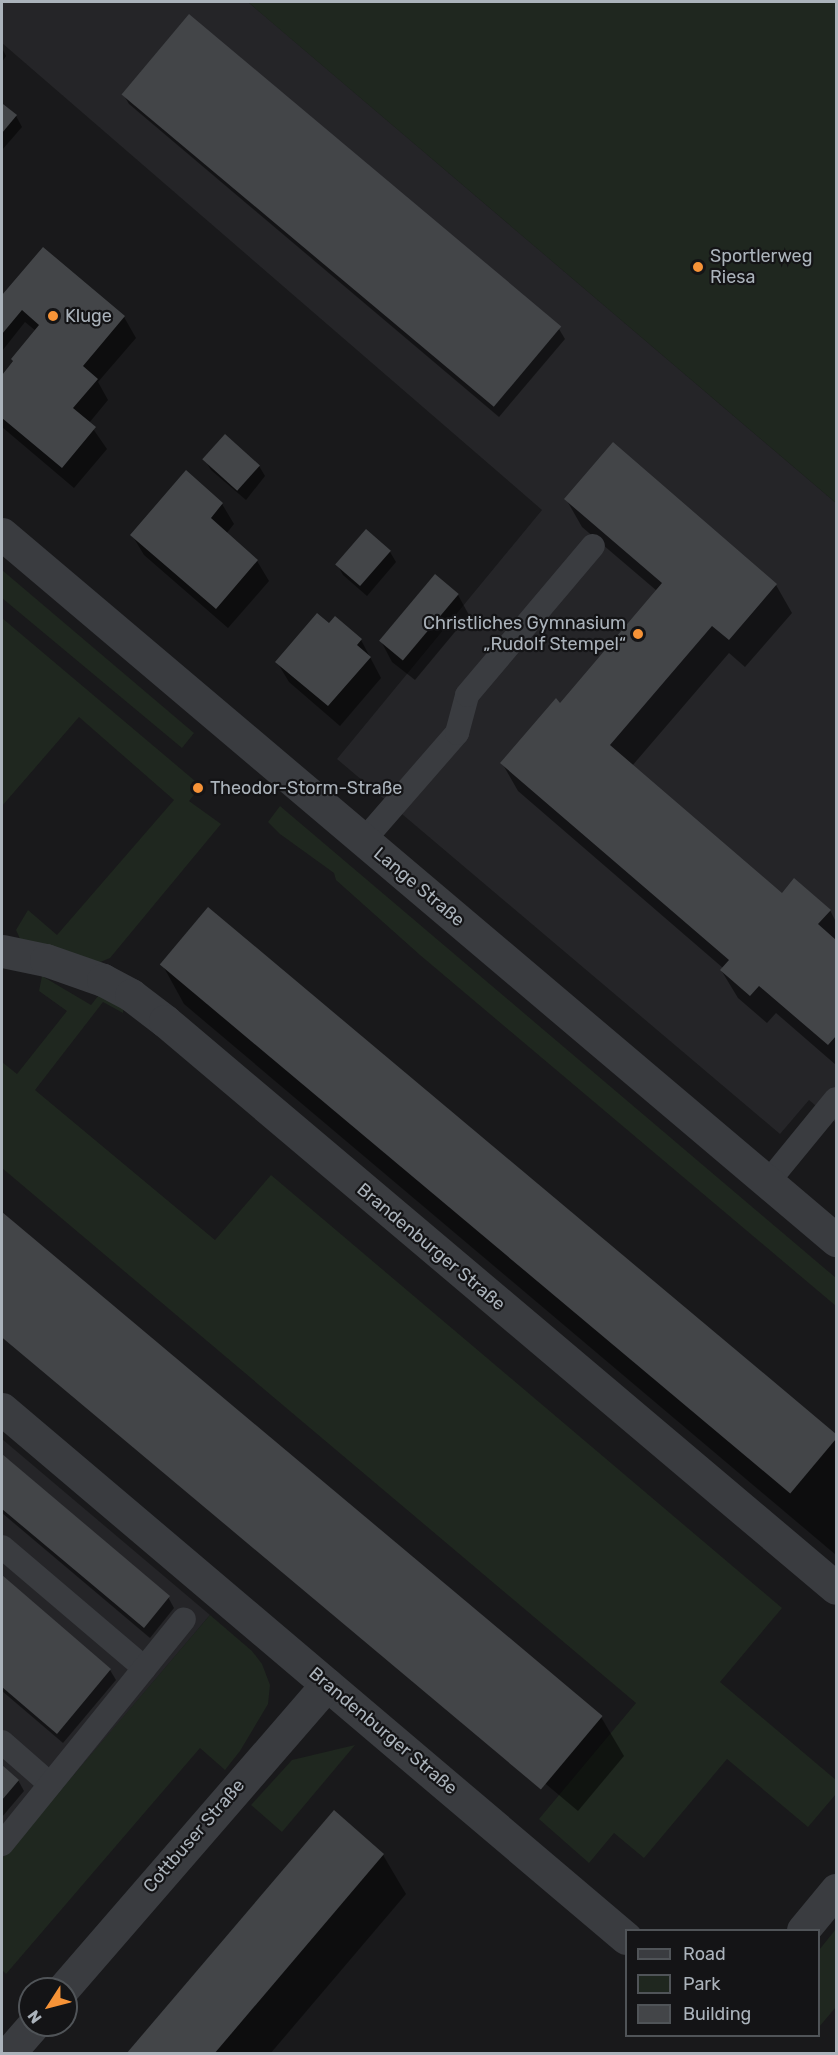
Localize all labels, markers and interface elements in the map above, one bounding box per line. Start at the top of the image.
place label: Sportlerweg Riesa [710,246,812,288]
marker: Sportlerweg Riesa [691,260,705,274]
place label: Kluge [65,305,112,327]
marker: Kluge [46,309,60,323]
place label: Christliches Gymnasium „Rudolf Stempel“ [423,613,626,656]
marker: Christliches Gymnasium „Rudolf Stempel“ [631,627,645,641]
place label: Theodor-Storm-Straße [210,777,402,799]
marker: Theodor-Storm-Straße [191,781,205,795]
street label: Lange Straße [369,843,469,931]
street label: Brandenburger Straße [352,1179,510,1315]
street label: Brandenburger Straße [304,1663,462,1799]
street label: Cottbuser Straße [139,1775,249,1897]
legend [625,1929,820,2037]
text: Road [683,1943,726,1965]
text: Park [683,1973,720,1995]
north arrow [18,1977,78,2037]
text: Building [683,2003,751,2025]
text: N [24,2006,46,2027]

